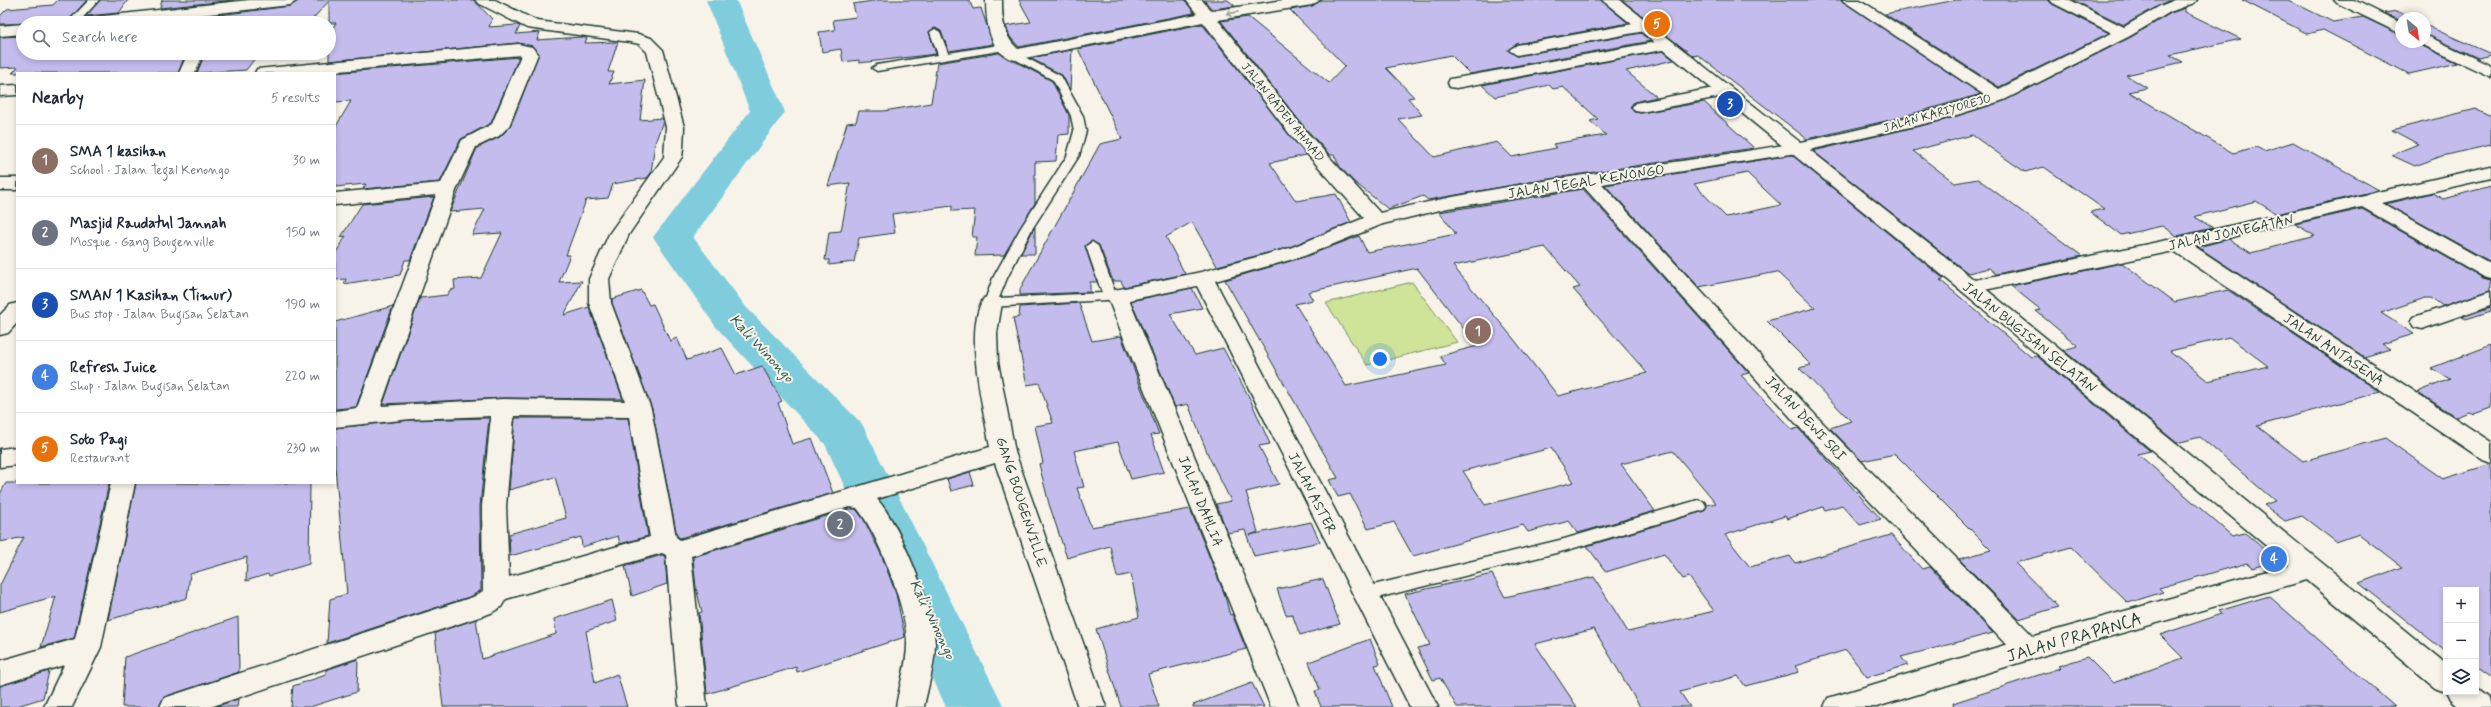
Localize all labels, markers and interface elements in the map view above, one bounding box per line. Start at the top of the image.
one-way arrow [1226,9,1239,17]
pin: 5 [1644,9,1670,39]
north arrow [2395,12,2431,48]
search box [16,16,336,60]
icon: search [30,27,52,49]
text: Search here [62,28,138,48]
street label: JALAN RADEN AHMAD [1237,60,1327,166]
text: Nearby [32,87,84,109]
pin: 3 [1717,89,1743,119]
text: 5 results [271,90,320,107]
street label: JALAN KARIYOREJO [1881,91,1993,137]
text: SMA 1 kasihan [70,142,166,162]
text: 1 [42,152,48,169]
text: 30 m [293,152,320,169]
street label: JALAN TEGAL KENONGO [1506,161,1666,203]
text: School · Jalan Tegal Kenongo [70,162,230,179]
street label: JALAN JOMEGATAN [2167,211,2295,255]
text: Masjid Raudatul Jannah [70,214,226,234]
text: 2 [42,224,48,241]
text: 150 m [286,224,320,241]
text: Mosque · Gang Bougenville [70,234,214,251]
street label: JALAN BUGISAN SELATAN [1959,278,2100,397]
text: SMAN 1 Kasihan (Timur) [70,286,232,306]
text: 3 [42,296,48,313]
text: 190 m [285,296,320,313]
text: Bus stop · Jalan Bugisan Selatan [70,306,249,323]
street label: JALAN ANTASENA [2280,309,2387,390]
water label: Kali Winongo [725,310,799,388]
pin: 1 [1465,316,1491,346]
your location [1370,349,1390,369]
text: Refresh Juice [70,358,156,378]
text: 4 [41,368,49,385]
text: 220 m [285,368,320,385]
street label: JALAN DEWI SRI [1761,372,1850,465]
text: Shop · Jalan Bugisan Selatan [70,378,230,395]
text: Soto Pagi [70,430,127,450]
street label: GANG BOUGENVILLE [991,435,1051,570]
text: 5 [41,440,49,457]
text: 230 m [286,440,320,457]
street label: JALAN ASTER [1284,449,1341,538]
text: Restaurant [70,450,130,467]
street label: JALAN DAHLIA [1174,453,1227,550]
pin: 2 [827,509,853,539]
pin: 4 [2261,544,2287,574]
water label: Kali Winongo [904,576,961,664]
map controls [2443,587,2479,695]
button: + [2443,587,2479,623]
street label: JALAN PRAPANCA [2004,608,2145,668]
button: − [2443,623,2479,659]
button: layers [2443,659,2479,695]

